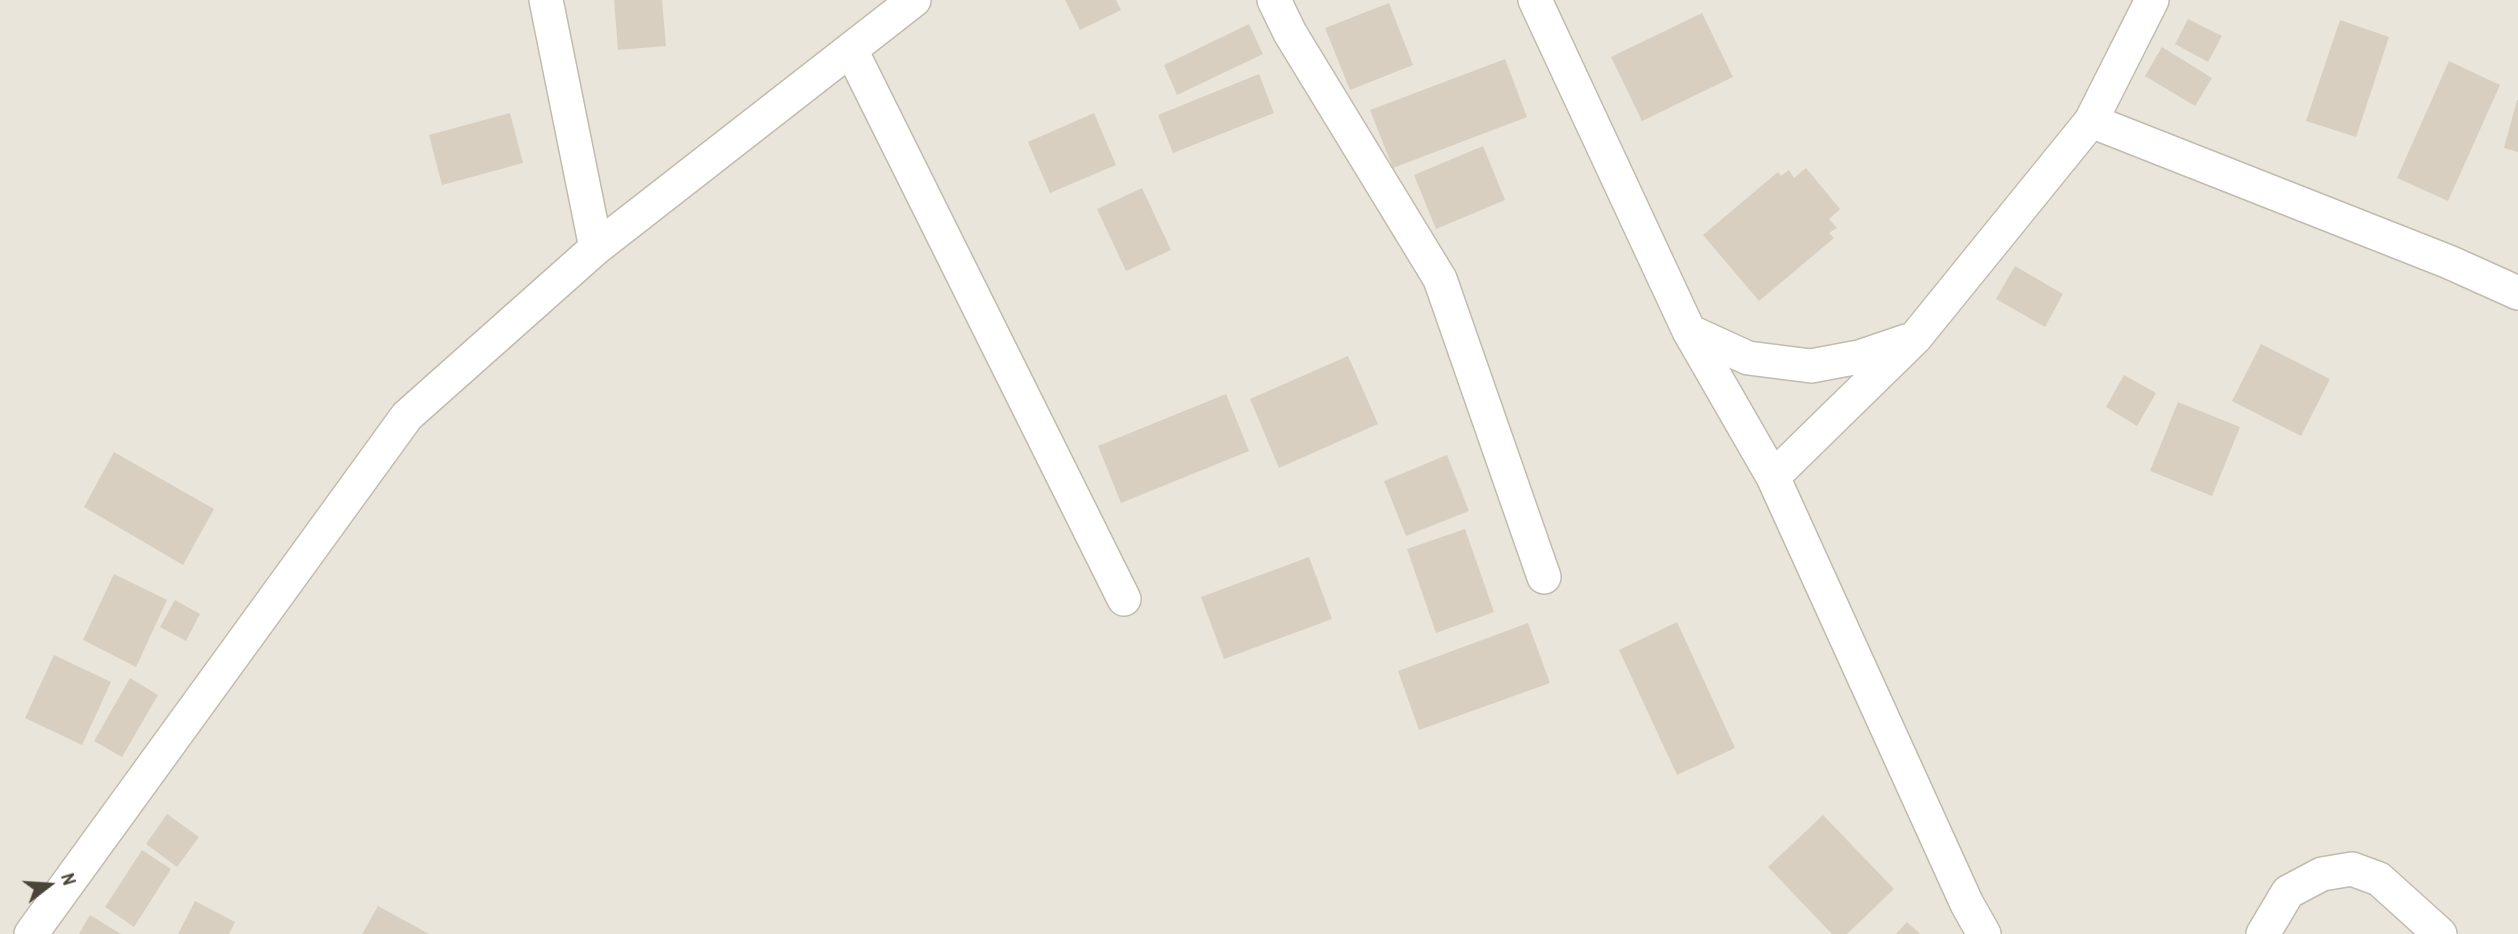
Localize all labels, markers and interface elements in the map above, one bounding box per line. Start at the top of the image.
north arrow [14,850,84,920]
text: N [55,870,83,888]

